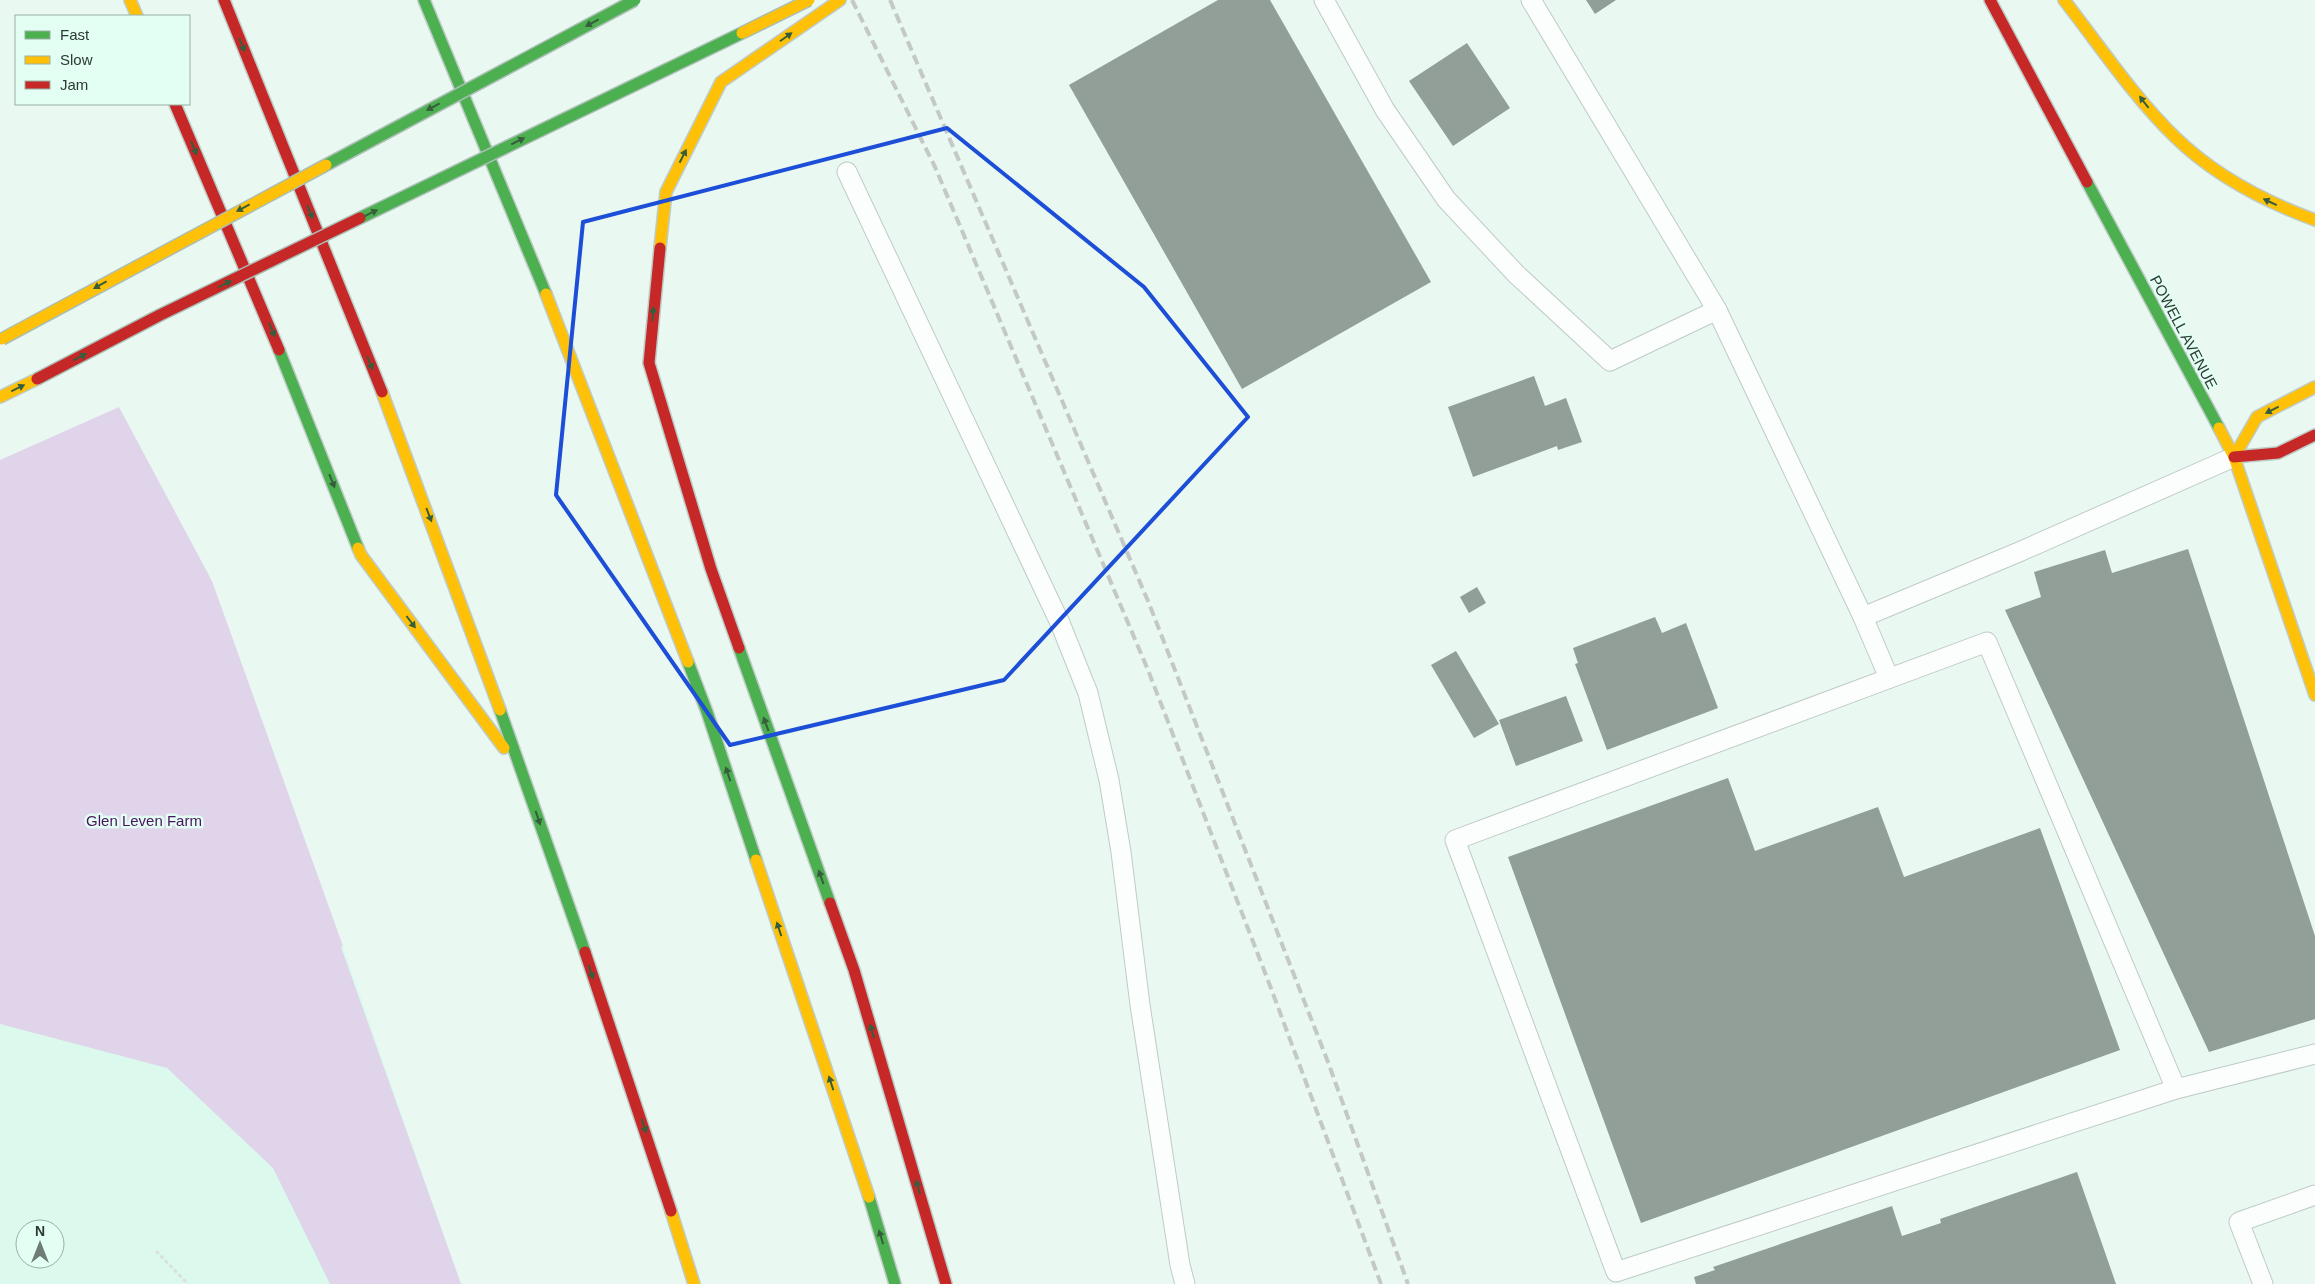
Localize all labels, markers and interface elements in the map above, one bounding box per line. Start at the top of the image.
legend [15,15,190,105]
one-way arrow [585,19,599,27]
text: Fast [60,26,90,43]
one-way arrow [779,32,793,42]
one-way arrow [239,38,247,52]
text: Slow [60,51,93,68]
text: Jam [60,76,88,93]
one-way arrow [2138,96,2149,109]
one-way arrow [427,103,440,112]
one-way arrow [510,137,525,146]
one-way arrow [191,141,199,156]
one-way arrow [679,149,688,164]
one-way arrow [2263,198,2277,206]
one-way arrow [237,204,250,213]
one-way arrow [306,205,314,219]
one-way arrow [364,208,379,217]
street label: POWELL AVENUE [2147,272,2221,392]
one-way arrow [218,279,232,287]
one-way arrow [94,281,107,290]
one-way arrow [650,306,658,322]
one-way arrow [268,323,276,338]
one-way arrow [73,353,87,361]
one-way arrow [366,356,374,371]
one-way arrow [11,384,26,392]
one-way arrow [2264,406,2279,414]
one-way arrow [328,474,336,488]
one-way arrow [425,508,433,522]
one-way arrow [405,615,416,628]
one-way arrow [762,716,769,731]
one-way arrow [723,767,731,782]
one-way arrow [535,811,542,826]
park label: Glen Leven Farm [86,812,202,829]
one-way arrow [817,869,824,884]
one-way arrow [775,921,782,936]
one-way arrow [588,965,596,980]
one-way arrow [868,1023,876,1038]
one-way arrow [826,1075,834,1090]
one-way arrow [641,1118,648,1133]
one-way arrow [913,1179,921,1194]
north arrow [15,1219,65,1269]
text: N [35,1223,45,1239]
one-way arrow [876,1230,884,1245]

